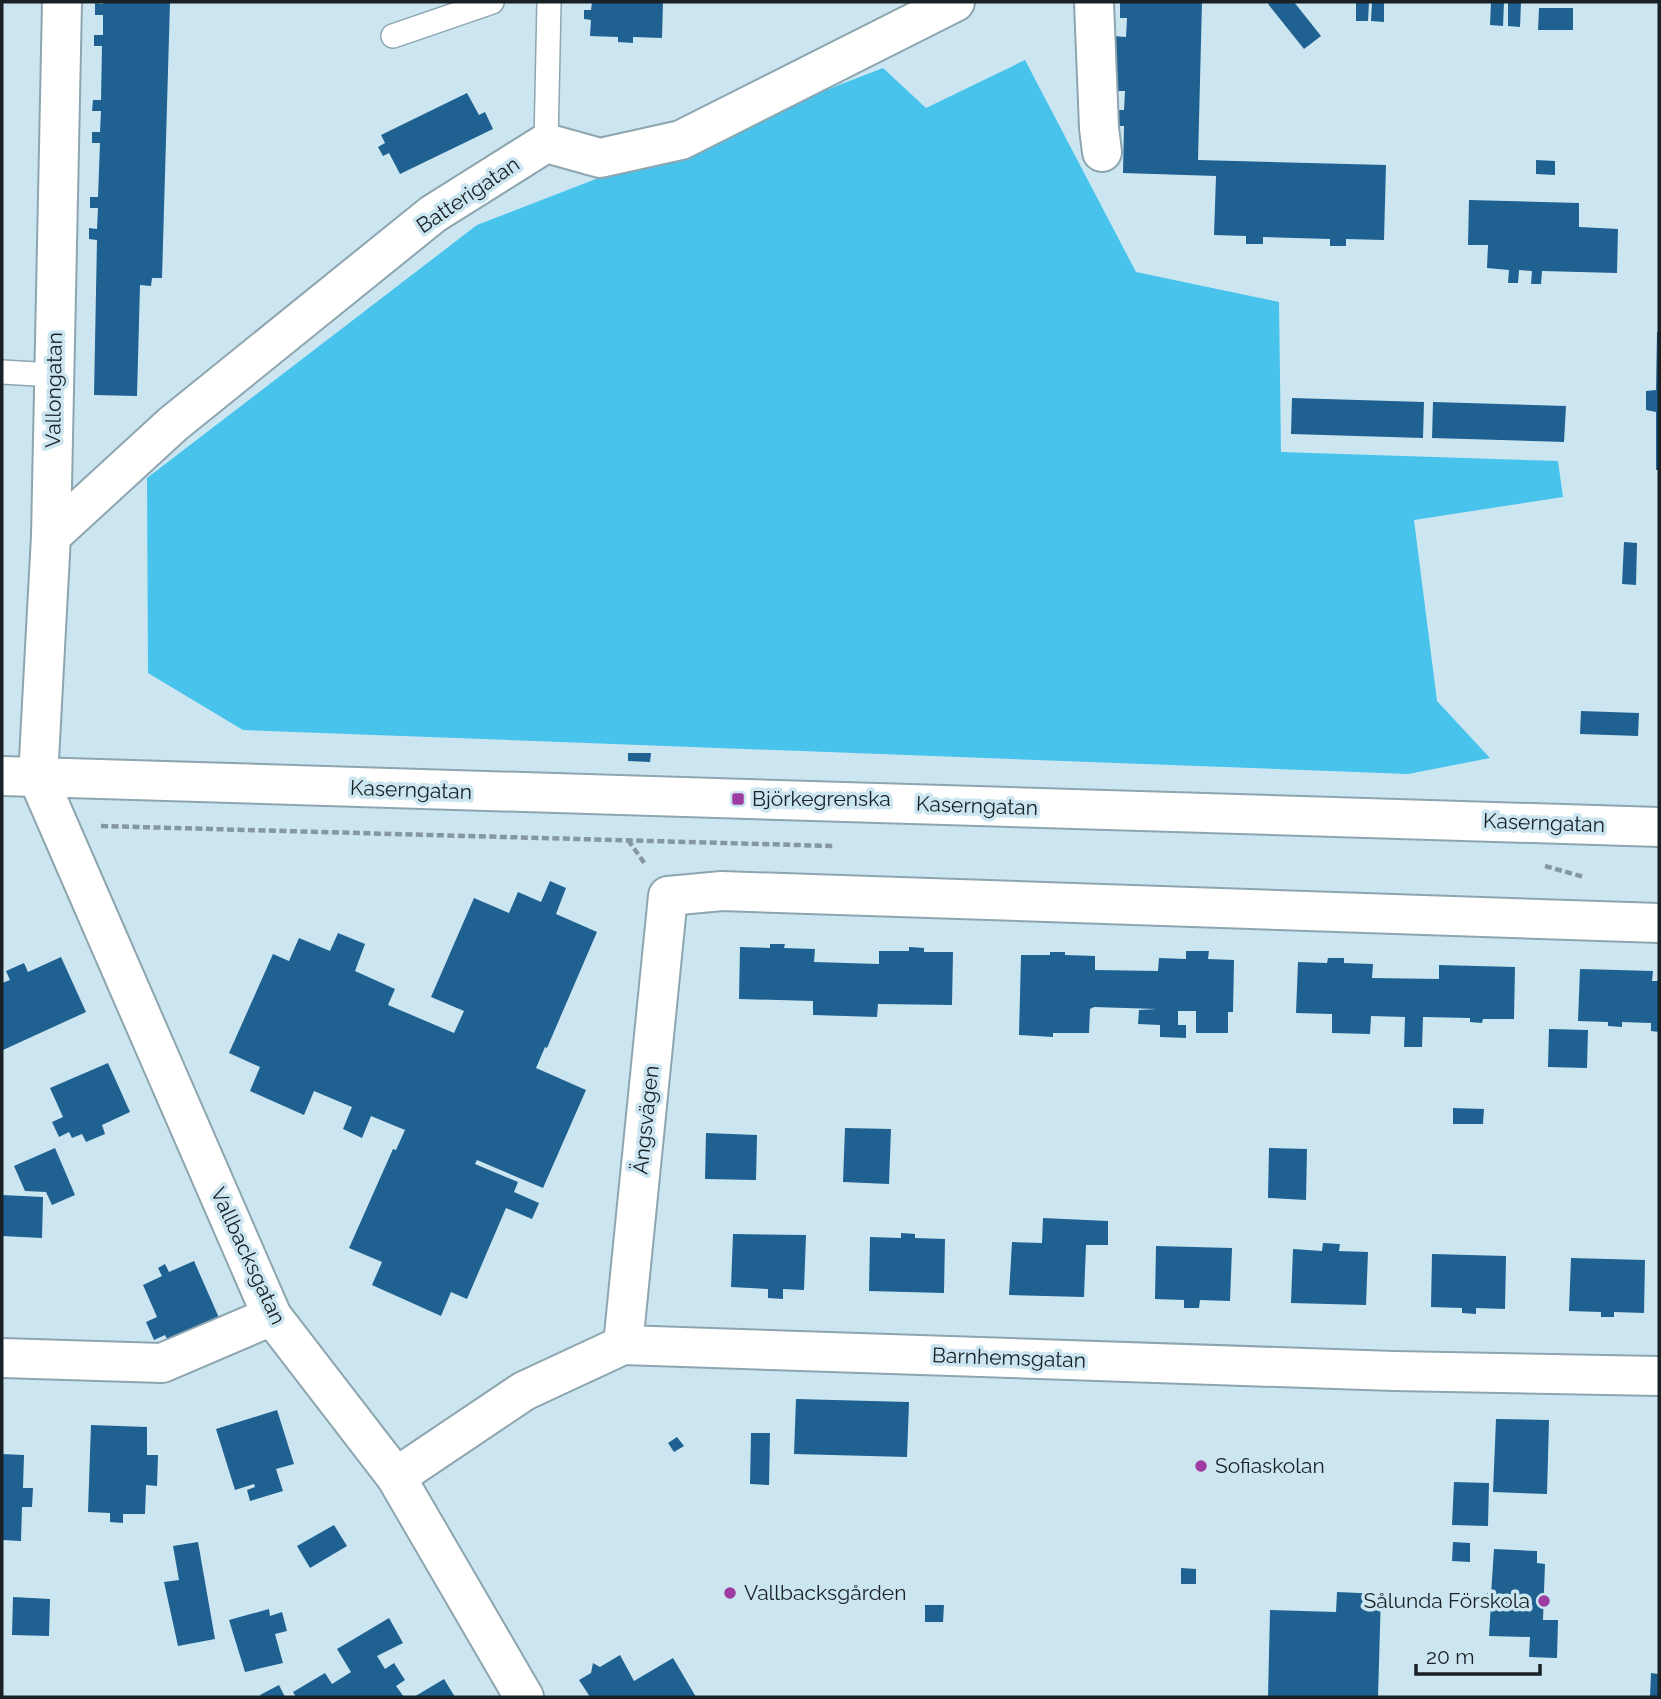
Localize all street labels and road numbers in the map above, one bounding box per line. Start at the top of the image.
street label: Batterigatan [412,151,524,238]
street label: Vallongatan [40,332,67,448]
street label: Kaserngatan [350,775,472,804]
street label: Kaserngatan [916,791,1038,820]
street label: Kaserngatan [1483,808,1605,837]
street label: Ängsvägen [627,1064,664,1176]
street label: Vallbacksgatan [206,1183,291,1328]
street label: Barnhemsgatan [932,1342,1086,1373]

